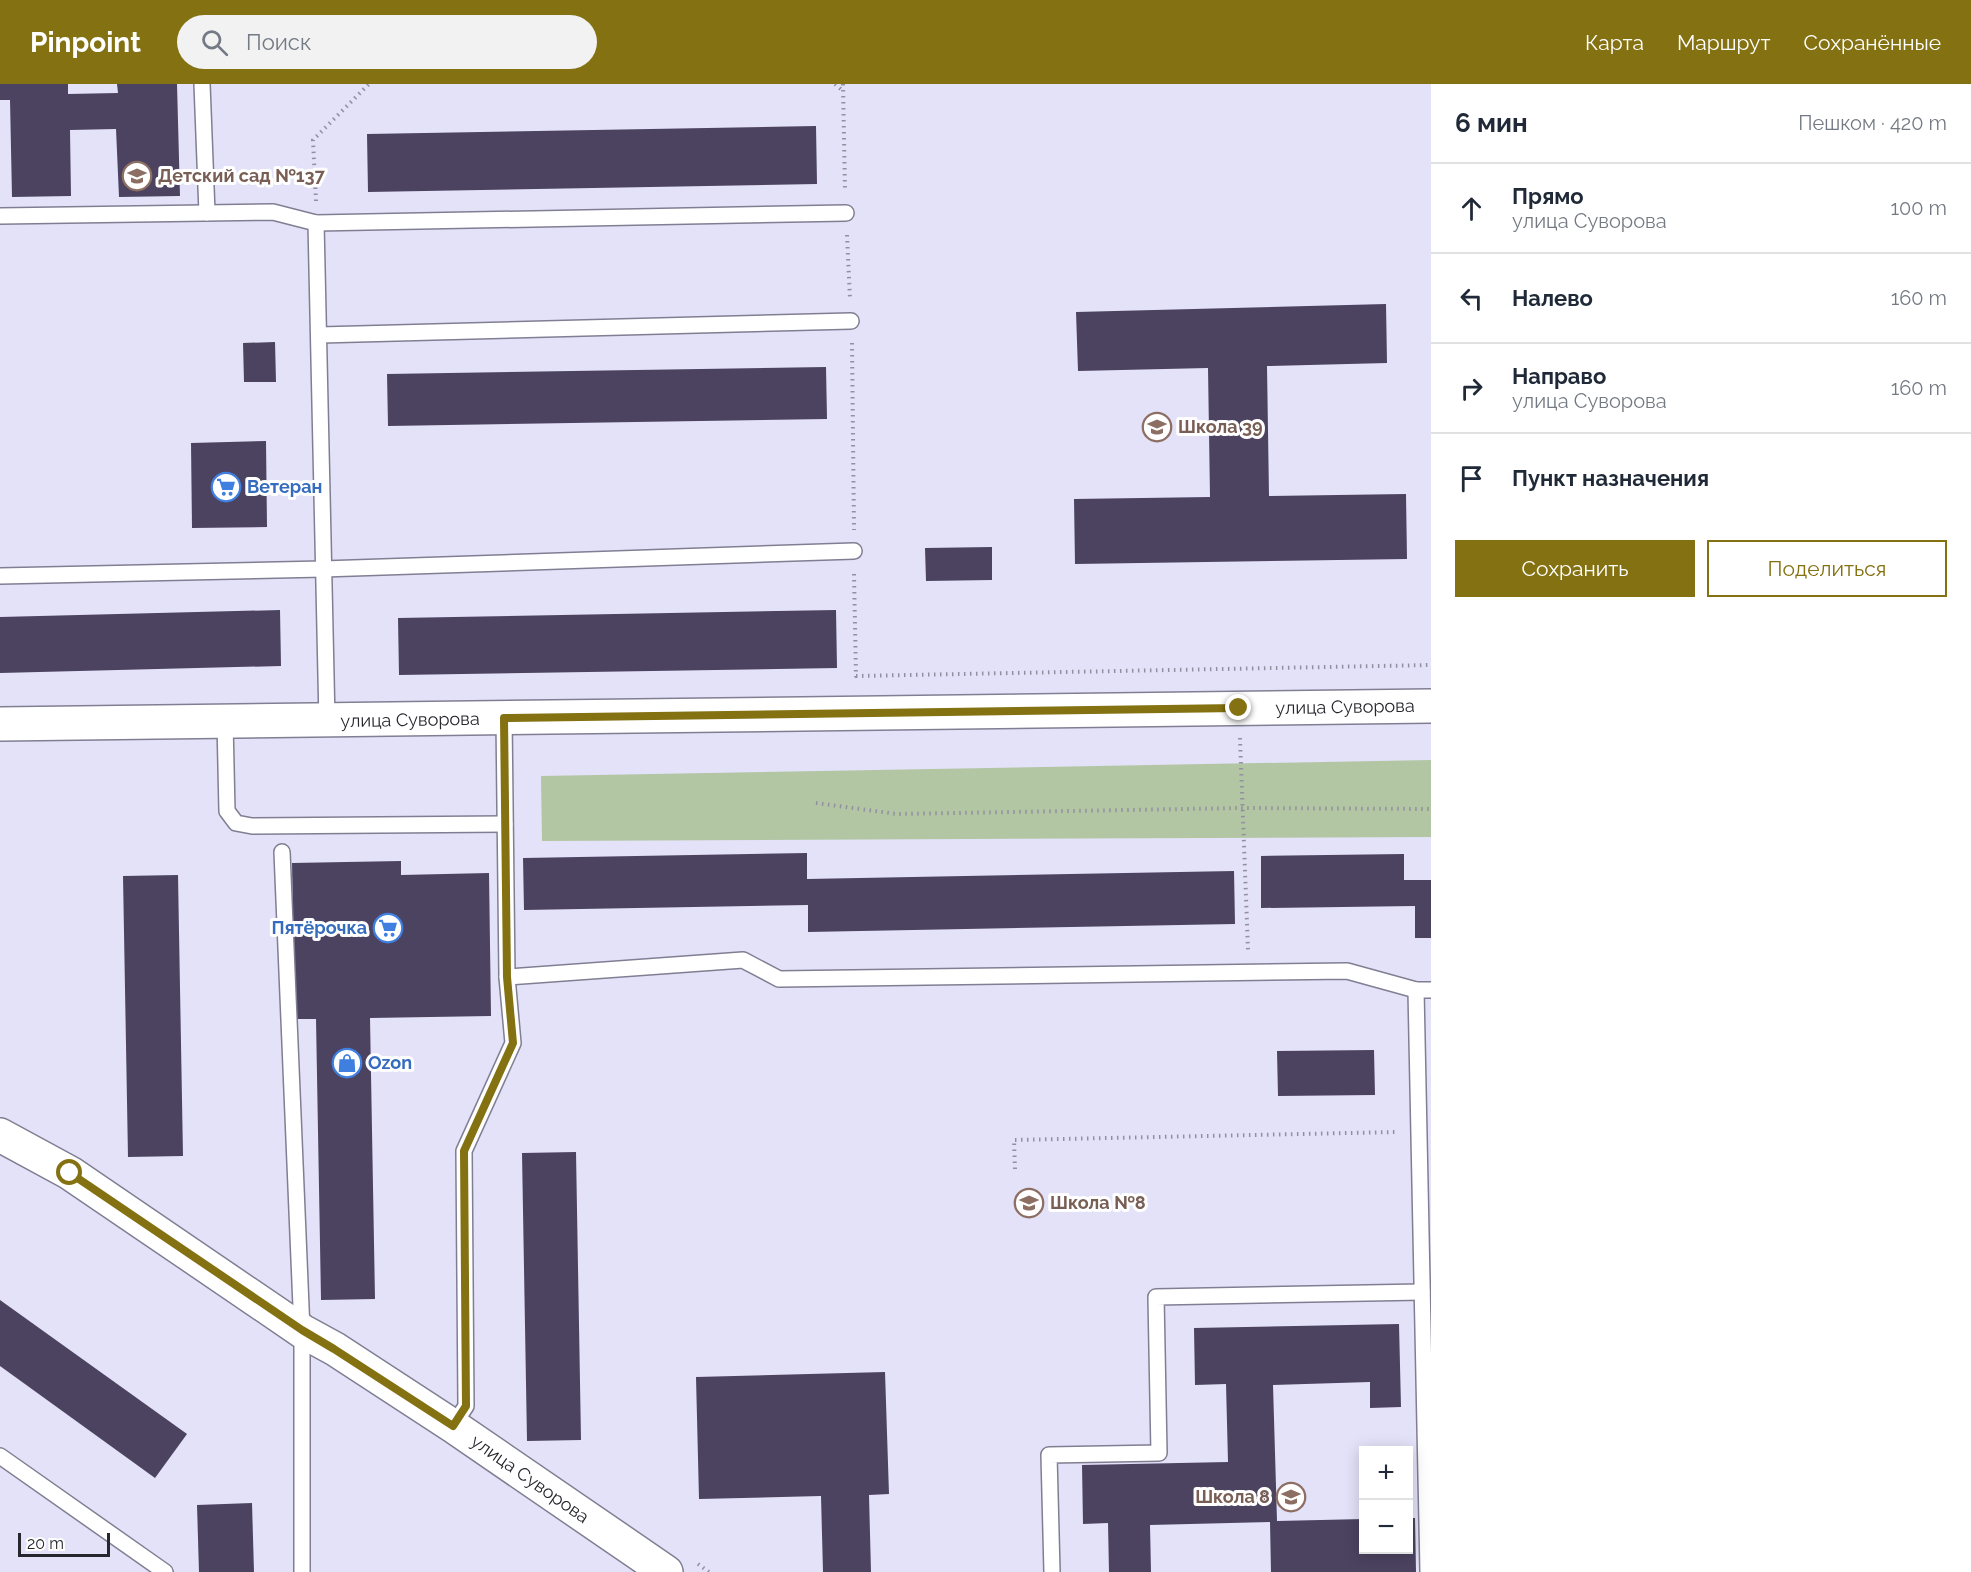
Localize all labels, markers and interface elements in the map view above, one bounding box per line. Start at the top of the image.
search box [177,15,597,69]
text: Pinpoint [30,26,141,59]
icon: search [198,26,231,59]
text: Поиск [246,29,311,55]
text: Карта [1585,30,1644,55]
text: Маршрут [1677,30,1770,55]
text: Сохранённые [1803,30,1941,55]
text: 6 мин [1455,108,1528,138]
text: Пешком · 420 m [1798,111,1947,135]
school or university icon: Детский сад №137 [121,160,153,192]
place label: Детский сад №137 [158,165,326,186]
text: Прямо [1512,183,1584,209]
icon: ahead [1455,192,1488,225]
text: 100 m [1890,196,1947,220]
text: улица Суворова [1512,209,1667,233]
icon: left [1455,282,1488,315]
text: Налево [1512,285,1593,311]
text: 160 m [1891,286,1947,310]
text: Направо [1512,363,1606,389]
icon: right [1455,372,1488,405]
text: 160 m [1891,376,1947,400]
text: улица Суворова [1512,389,1667,413]
school or university icon: Школа 39 [1141,411,1173,443]
place label: Школа 39 [1178,416,1263,437]
icon: arrive [1455,462,1488,495]
text: Пункт назначения [1512,465,1709,491]
supermarket icon: Ветеран [210,471,242,503]
place label: Ветеран [247,476,322,497]
button: Сохранить [1455,540,1695,597]
button: Поделиться [1707,540,1947,597]
route end [1225,694,1251,720]
street label: улица Суворова [1275,695,1415,718]
street label: улица Суворова [340,708,480,731]
supermarket icon: Пятёрочка [372,912,404,944]
place label: Пятёрочка [271,917,367,938]
shop icon: Ozon [331,1047,363,1079]
place label: Ozon [368,1052,412,1073]
route start [56,1159,82,1185]
school or university icon: Школа №8 [1013,1187,1045,1219]
place label: Школа №8 [1050,1192,1146,1213]
street label: улица Суворова [467,1430,593,1527]
map controls [1359,1446,1413,1554]
button: + [1359,1446,1413,1500]
school or university icon: Школа 8 [1275,1481,1307,1513]
place label: Школа 8 [1195,1486,1270,1507]
button: − [1359,1500,1413,1554]
scale bar [18,1530,110,1558]
text: 20 m [27,1534,64,1553]

